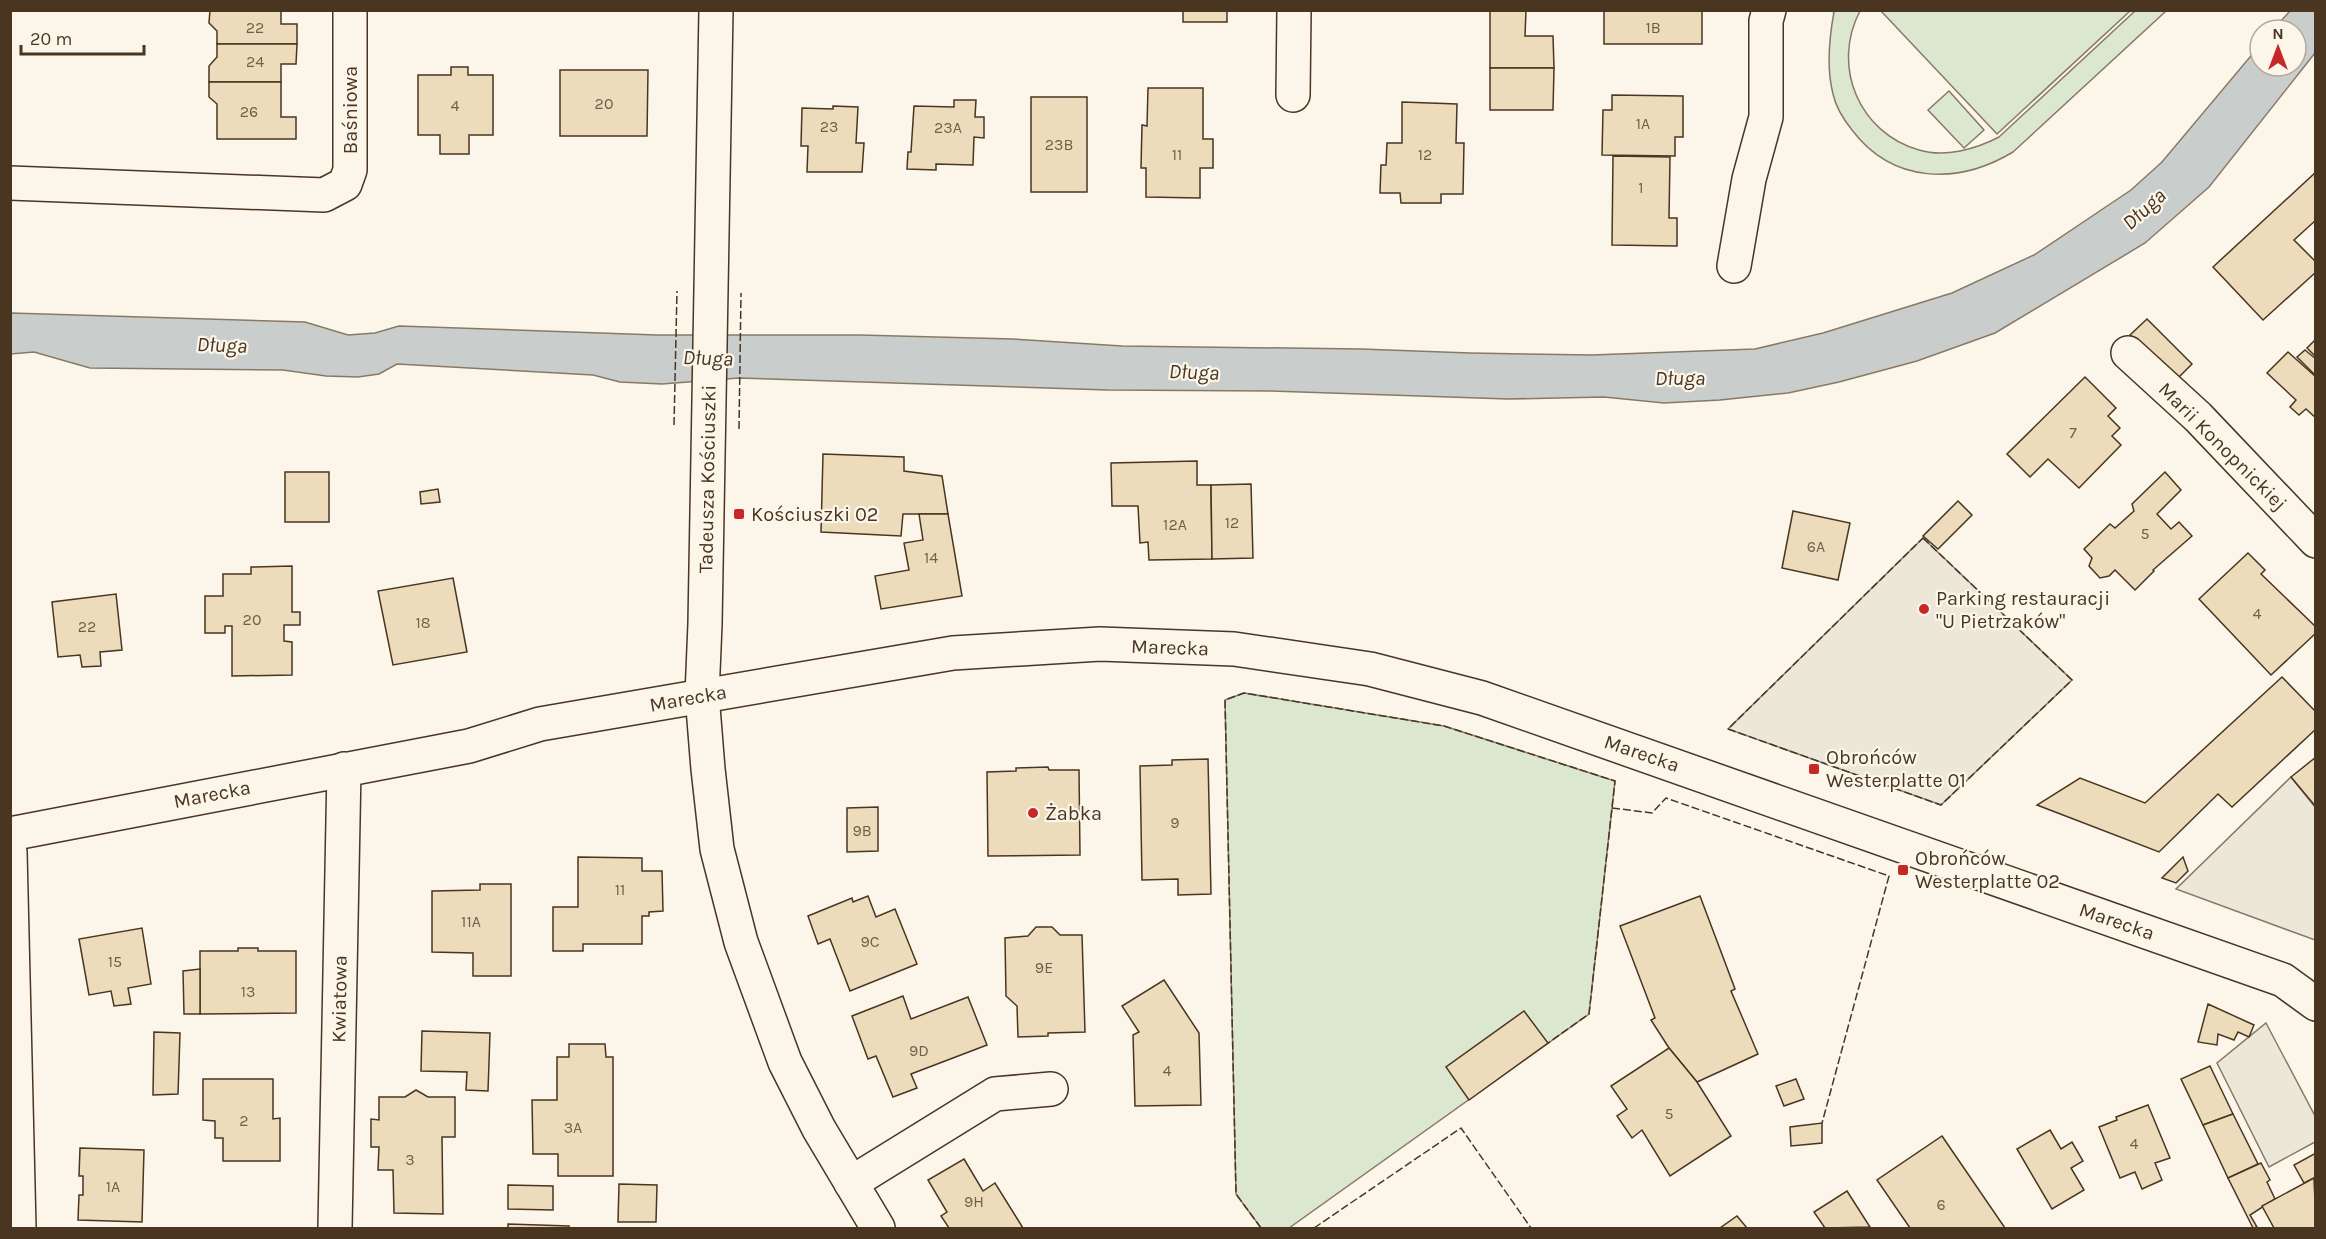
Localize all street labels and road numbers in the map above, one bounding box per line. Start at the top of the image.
street label: Baśniowa [339,66,362,154]
street label: Marii Konopnickiej [2154,377,2292,515]
street label: Tadeusza Kościuszki [694,385,721,573]
street label: Marecka [1131,635,1209,660]
street label: Marecka [648,680,729,717]
street label: Marecka [1601,730,1682,777]
street label: Marecka [172,776,253,813]
street label: Marecka [2076,898,2157,945]
street label: Kwiatowa [327,955,352,1043]

